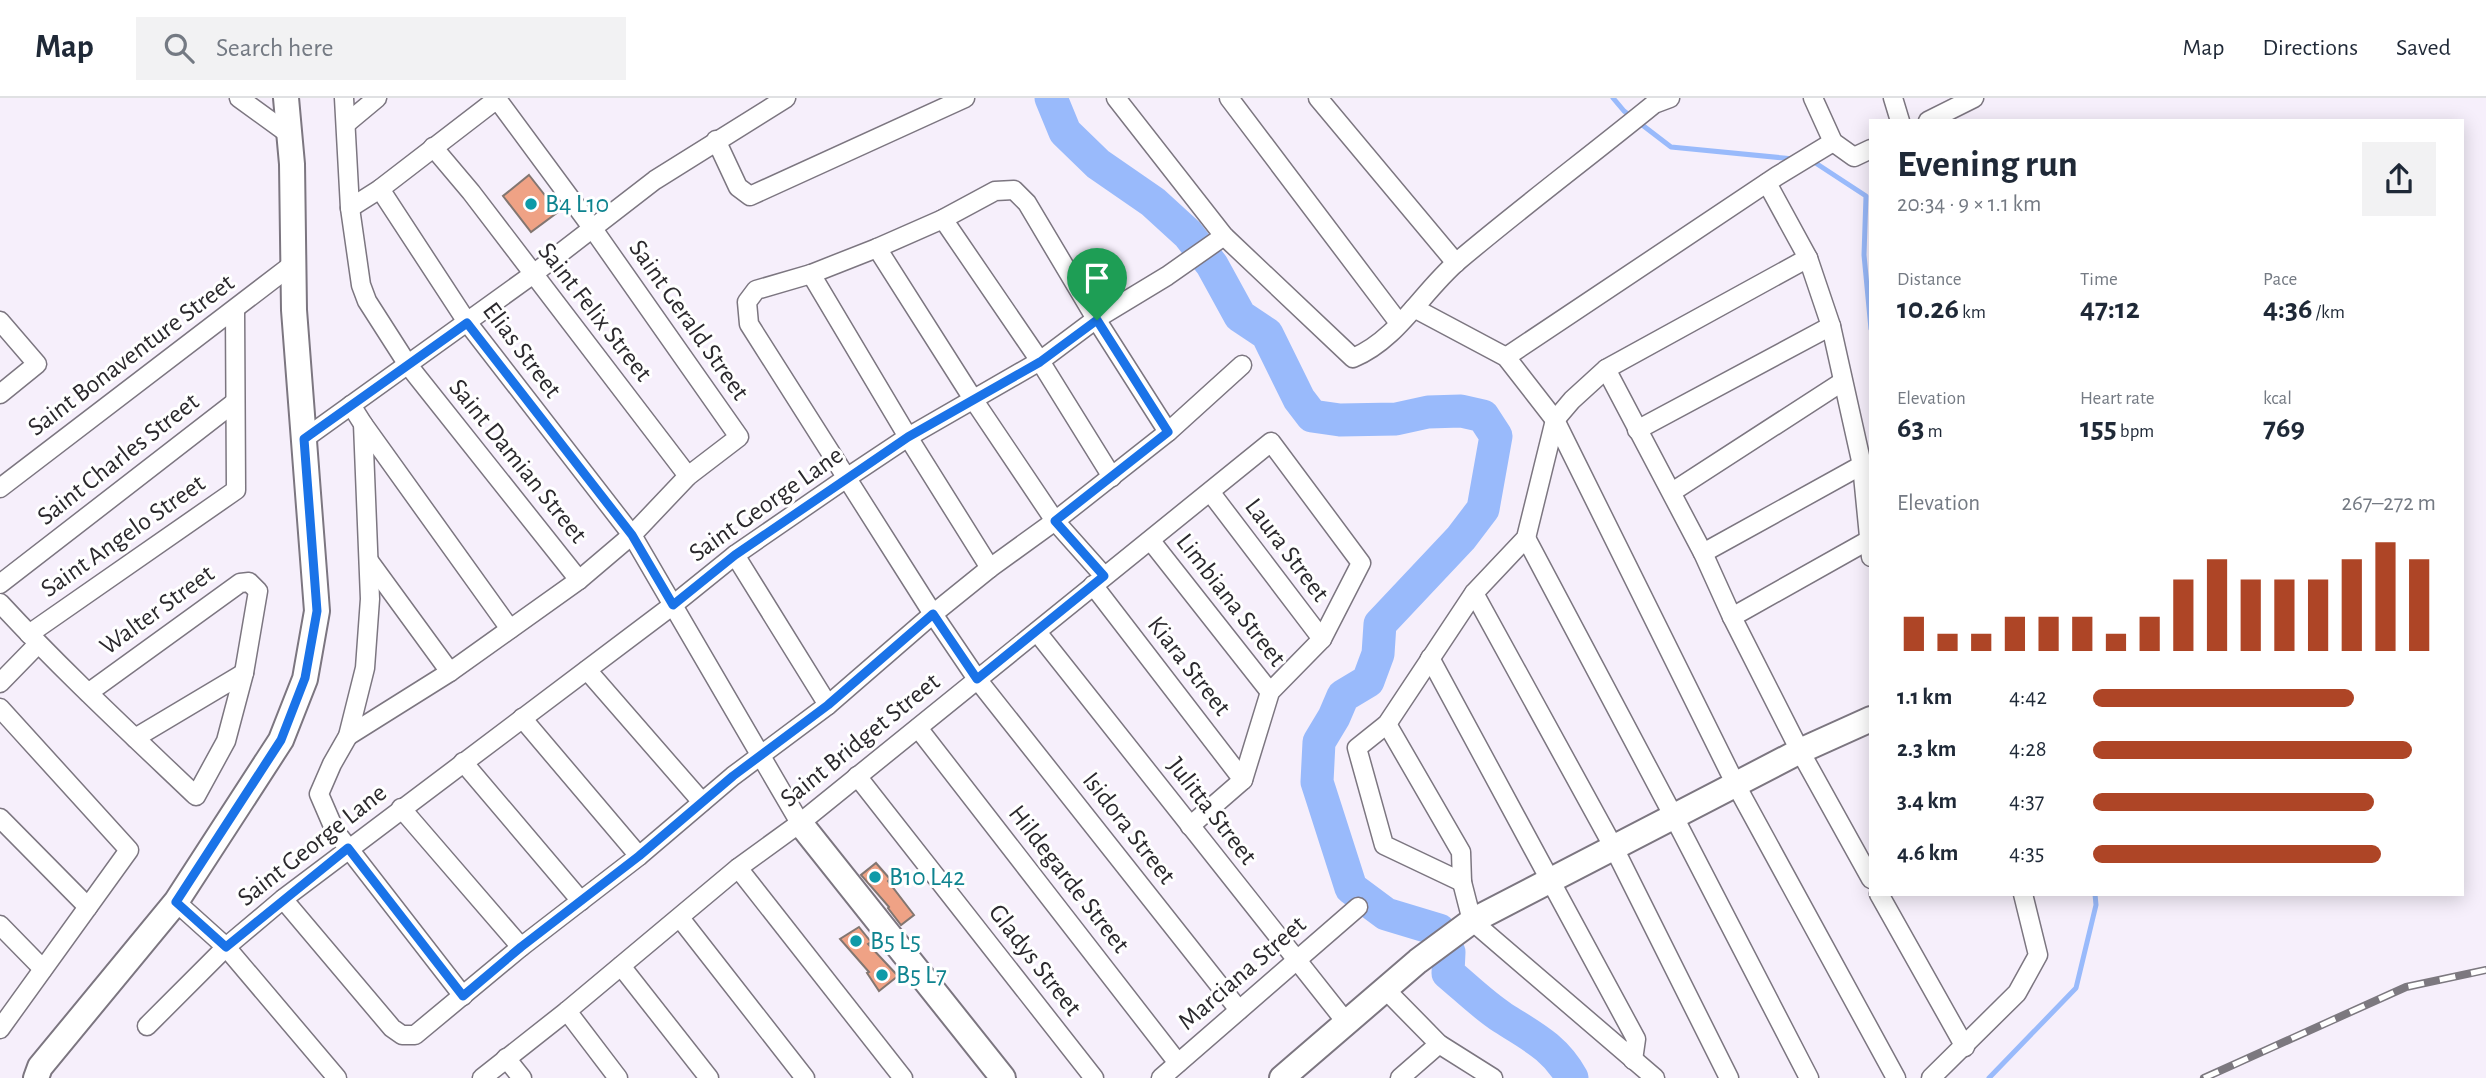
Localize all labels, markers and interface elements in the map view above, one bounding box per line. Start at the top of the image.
search box [136,17,626,80]
icon: search [160,29,198,67]
text: Map [35,31,94,64]
text: Search here [216,35,334,61]
text: Map [2182,36,2224,60]
text: Directions [2262,36,2358,60]
text: Saved [2396,36,2451,60]
button: share [2362,142,2436,216]
text: Evening run [1897,146,2078,184]
place label: B4 L10 [545,191,609,217]
text: 20:34 · 9 × 1.1 km [1897,193,2042,216]
marker: B4 L10 [523,196,539,212]
street label: Saint Gerald Street [624,235,754,405]
street label: Saint Felix Street [533,238,657,386]
pin [1067,248,1127,320]
icon: arrive [1078,259,1116,297]
street label: Saint Bonaventure Street [23,269,239,441]
text: Distance [1897,270,1961,289]
text: Time [2080,270,2118,289]
text: Pace [2263,270,2297,289]
text: 10.26 [1897,294,1959,324]
text: 47:12 [2080,294,2140,324]
text: 4:36 [2263,294,2312,324]
street label: Elias Street [478,297,566,403]
text: km [1959,303,1986,322]
text: /km [2312,303,2345,322]
street label: Saint Damian Street [444,374,592,548]
street label: Saint Charles Street [32,388,204,530]
text: Elevation [1897,389,1966,408]
text: Heart rate [2080,389,2155,408]
text: kcal [2263,389,2292,408]
text: 63 [1897,413,1924,443]
text: 155 [2080,413,2117,443]
text: 769 [2263,413,2305,443]
text: m [1924,422,1943,441]
text: bpm [2117,422,2154,441]
street label: Saint George Lane [684,441,848,567]
street label: Saint Angelo Street [36,470,210,602]
text: Elevation [1897,492,1980,515]
text: 267–272 m [2341,492,2436,515]
street label: Laura Street [1240,494,1334,606]
street label: Limbiana Street [1171,529,1291,671]
street label: Walter Street [95,560,219,660]
street label: Kiara Street [1142,612,1236,720]
street label: Saint Bridget Street [776,668,944,812]
text: 1.1 km [1897,686,1952,709]
text: 4:42 [2009,686,2047,709]
text: 2.3 km [1897,738,1956,761]
text: 4:28 [2009,738,2047,761]
street label: Julitta Street [1162,753,1262,869]
street label: Isidora Street [1078,767,1180,889]
street label: Saint George Lane [233,779,391,911]
text: 3.4 km [1897,790,1957,813]
text: 4:37 [2009,790,2044,813]
street label: Hildegarde Street [1004,800,1134,958]
text: 4.6 km [1897,842,1958,865]
text: 4:35 [2009,842,2044,865]
place label: B10 L42 [889,864,965,890]
marker: B10 L42 [867,869,883,885]
street label: Gladys Street [984,899,1086,1021]
street label: Marciana Street [1173,911,1311,1035]
place label: B5 L5 [870,928,921,954]
marker: B5 L5 [848,933,864,949]
place label: B5 L7 [896,962,947,988]
marker: B5 L7 [874,967,890,983]

